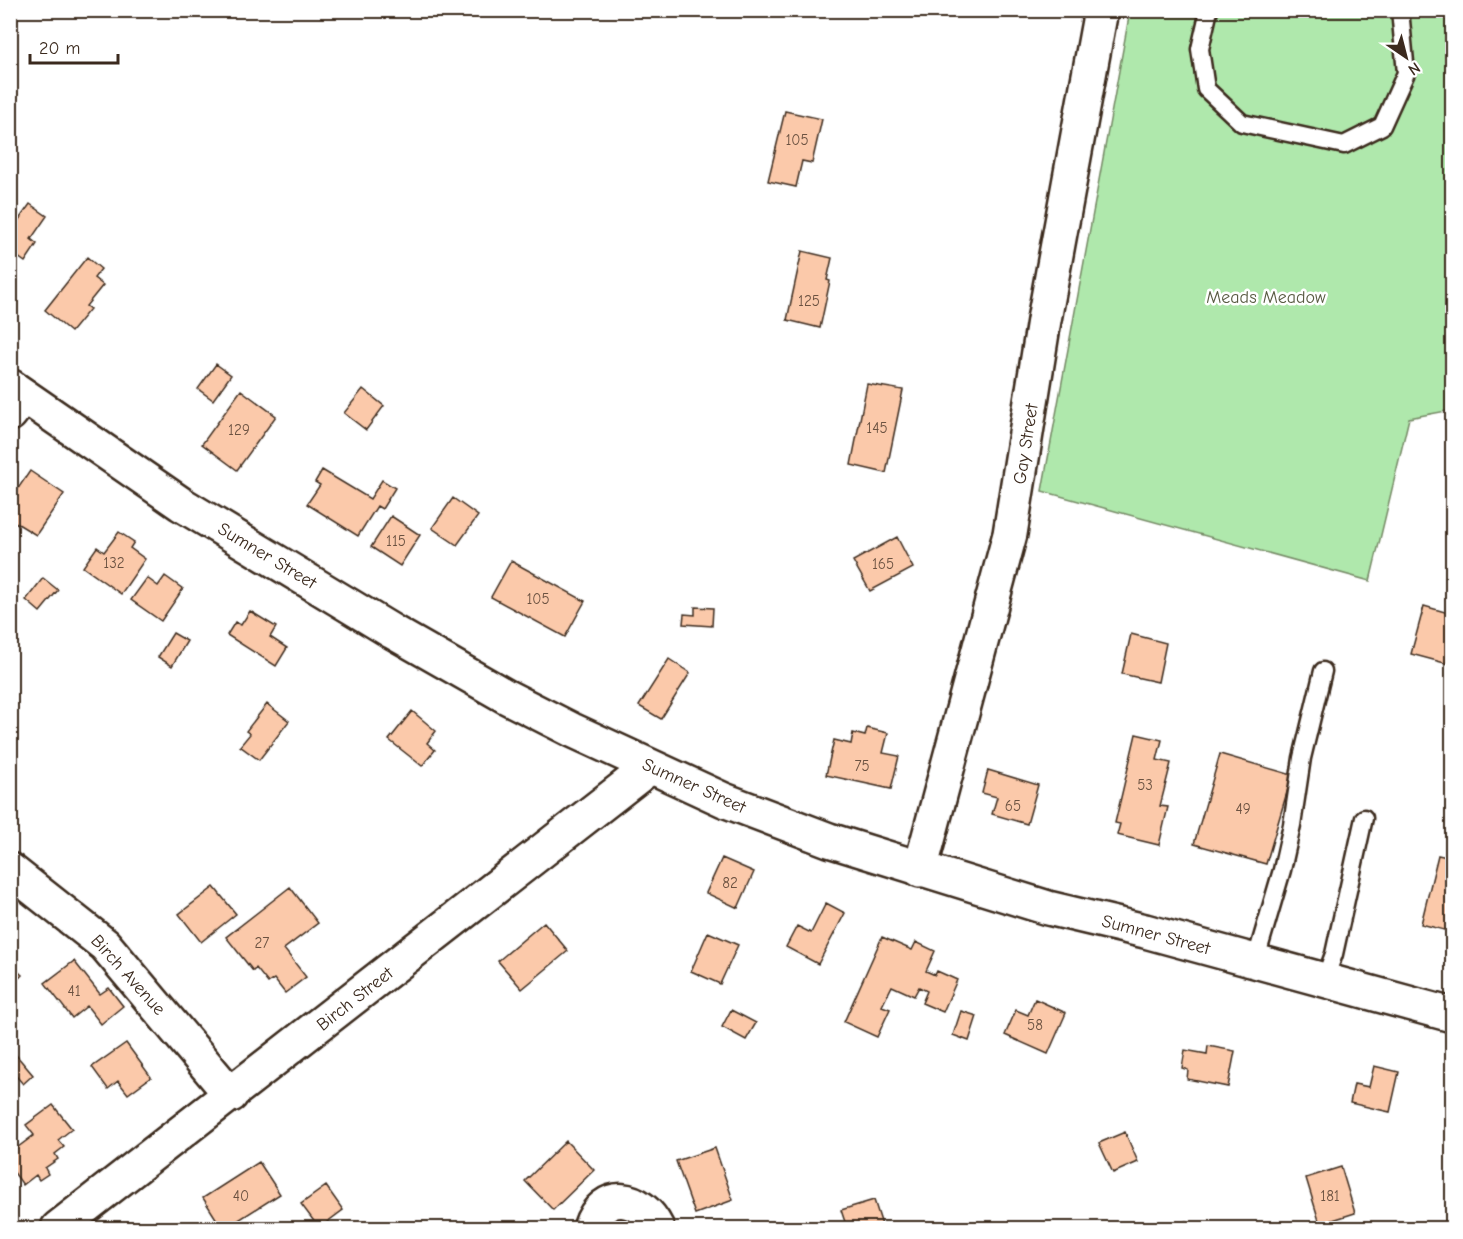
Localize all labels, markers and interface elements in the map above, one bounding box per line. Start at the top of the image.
scale bar [30,27,118,65]
north arrow [1376,27,1436,87]
text: 20 m [39,38,80,59]
text: N [1405,58,1423,79]
house number: 105 [785,131,809,149]
park label: Meads Meadow [1206,287,1326,308]
house number: 125 [798,292,820,310]
street label: Gay Street [1009,401,1043,486]
house number: 145 [866,419,888,437]
house number: 129 [228,421,250,439]
street label: Sumner Street [214,518,321,594]
house number: 115 [386,532,406,550]
house number: 132 [103,554,125,572]
house number: 165 [872,555,894,573]
house number: 105 [526,590,550,608]
street label: Sumner Street [639,754,750,819]
house number: 75 [854,757,870,775]
house number: 53 [1137,776,1153,794]
house number: 65 [1005,797,1021,815]
house number: 49 [1235,800,1251,818]
house number: 82 [722,874,738,892]
street label: Sumner Street [1100,910,1213,960]
street label: Birch Avenue [86,930,170,1020]
house number: 27 [255,934,269,952]
street label: Birch Street [313,962,398,1035]
house number: 41 [67,982,81,1000]
house number: 58 [1027,1016,1043,1034]
house number: 40 [233,1187,249,1205]
house number: 181 [1320,1187,1340,1205]

